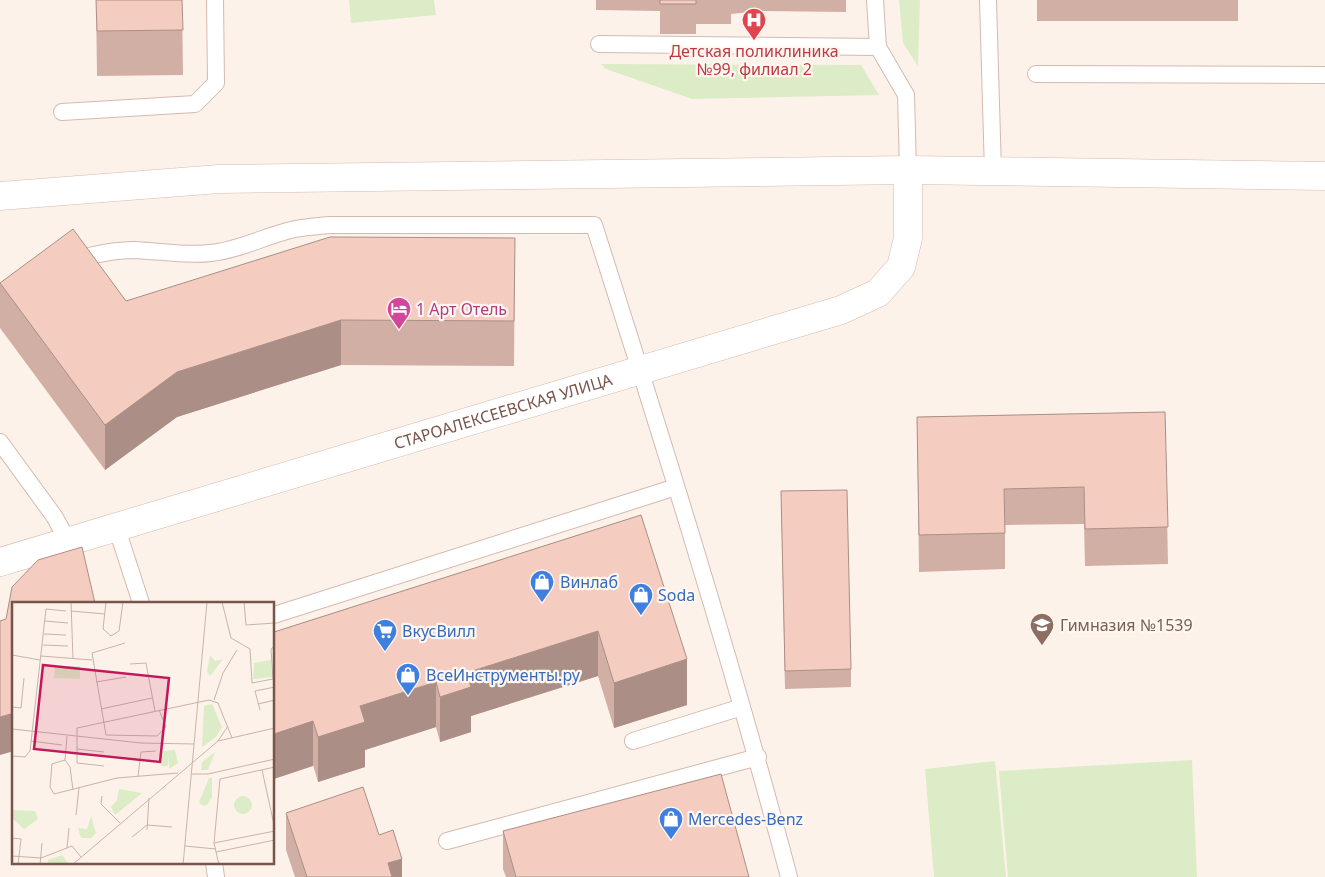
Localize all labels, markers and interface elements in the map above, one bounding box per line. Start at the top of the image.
hospital icon: Детская поликлиника №99, филиал 2 [741,7,767,41]
place label: Детская поликлиника №99, филиал 2 [669,40,839,80]
hotel icon: 1 Арт Отель [386,296,412,330]
place label: 1 Арт Отель [416,298,507,320]
street label: СТАРОАЛЕКСЕЕВСКАЯ УЛИЦА [391,368,615,454]
shop icon: Винлаб [529,569,555,603]
place label: Винлаб [560,571,618,593]
shop icon: Soda [628,582,654,616]
place label: Soda [658,584,695,606]
inset map [12,602,275,864]
school or university icon: Гимназия №1539 [1029,612,1055,646]
place label: Гимназия №1539 [1060,614,1193,636]
supermarket icon: ВкусВилл [372,618,398,652]
place label: ВкусВилл [402,620,476,642]
shop icon: ВсеИнструменты.ру [395,662,421,696]
place label: ВсеИнструменты.ру [426,664,581,686]
shop icon: Mercedes-Benz [658,806,684,840]
place label: Mercedes-Benz [688,808,803,830]

